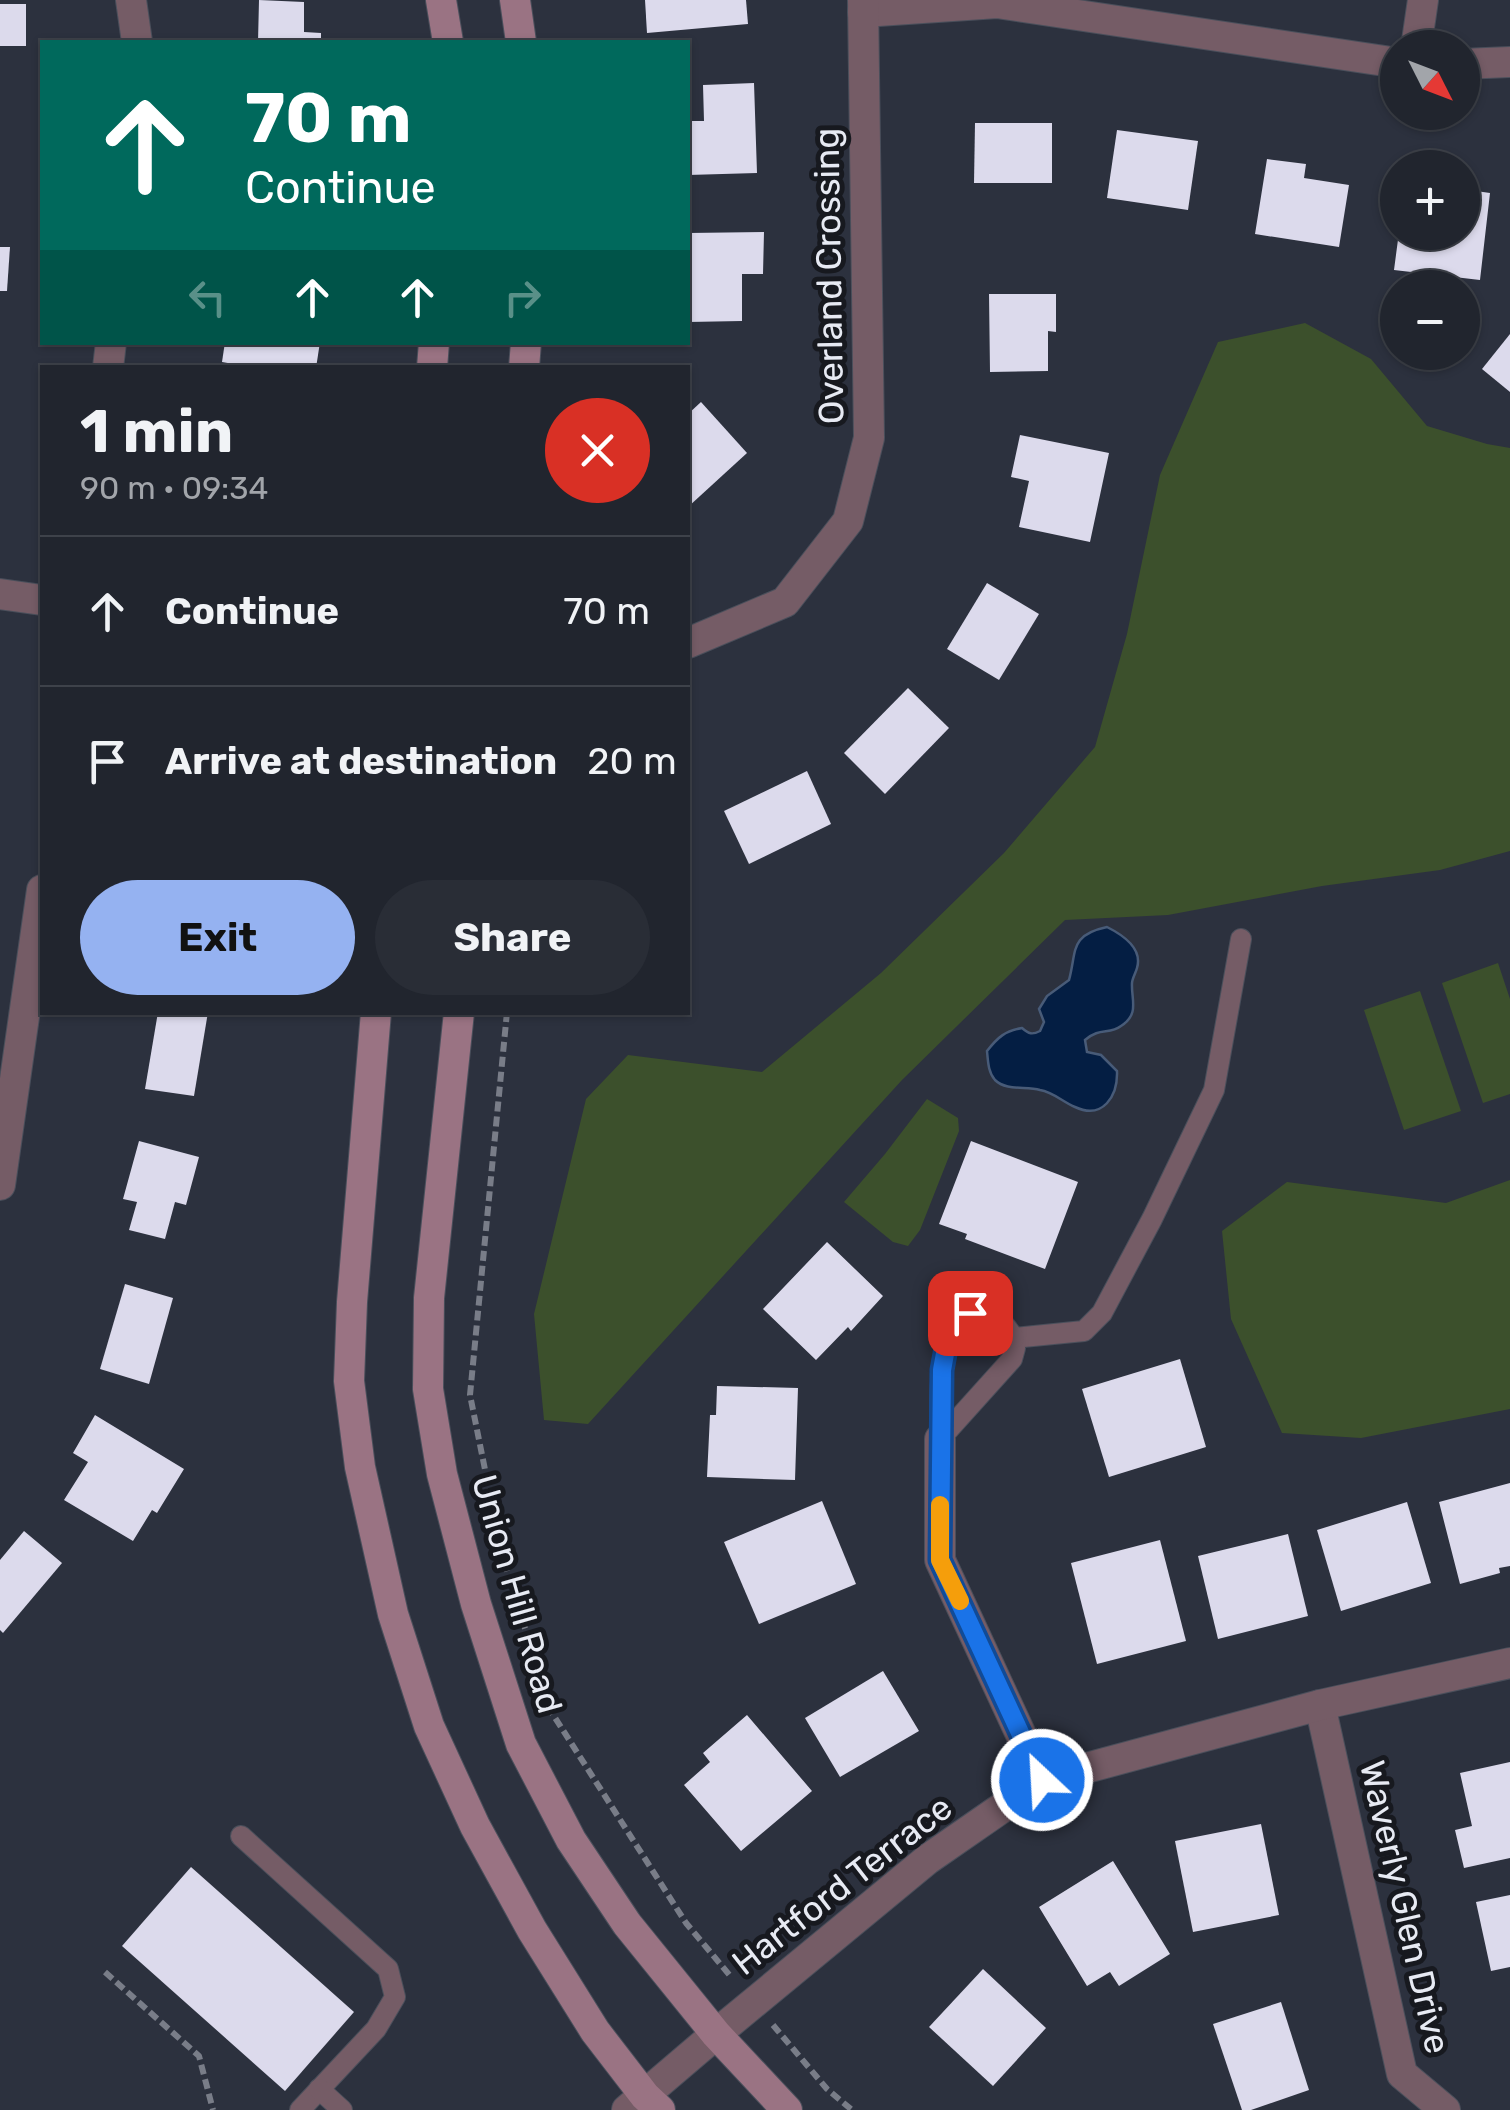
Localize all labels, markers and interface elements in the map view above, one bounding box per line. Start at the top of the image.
north arrow [1380,30,1480,130]
map controls [1380,30,1480,370]
text: 70 m [245,77,412,160]
icon: ahead [80,80,210,210]
street label: Overland Crossing [805,127,853,425]
button: + [1380,150,1480,250]
text: Continue [245,161,436,214]
icon: left [180,270,235,325]
icon: ahead [285,270,340,325]
icon: ahead [390,270,445,325]
icon: right [495,270,550,325]
button: − [1380,270,1480,370]
text: 1 min [80,396,233,467]
button: close [545,398,650,503]
text: 90 m · 09:34 [80,469,268,507]
icon: ahead [80,584,135,639]
text: Continue [165,588,339,634]
text: 70 m [563,588,650,634]
icon: arrive [80,734,135,789]
text: Arrive at destination [165,738,557,784]
text: 20 m [587,738,677,784]
button: Exit [80,880,355,995]
button: Share [375,880,650,995]
pin [928,1271,1013,1356]
icon: arrive [943,1286,998,1341]
street label: Union Hill Road [463,1470,571,1718]
position arrow [990,1728,1094,1832]
street label: Waverly Glen Drive [1351,1756,1459,2058]
street label: Hartford Terrace [724,1786,960,1984]

